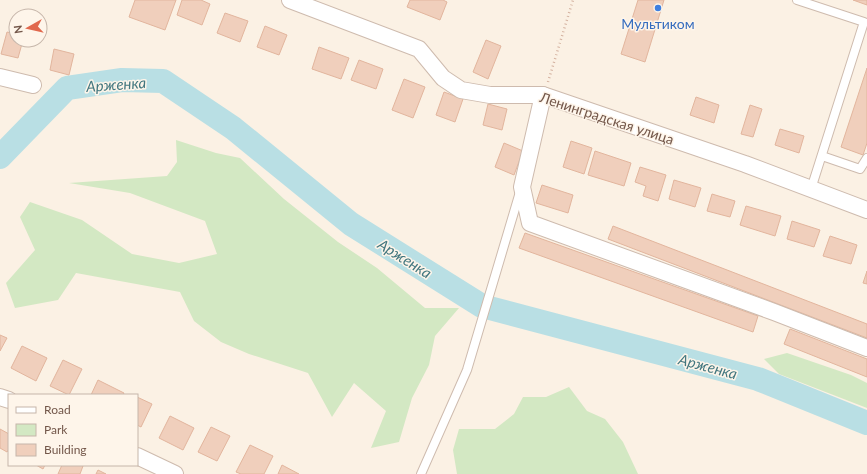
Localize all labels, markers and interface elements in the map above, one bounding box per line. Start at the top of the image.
marker: Мультиком [653,3,663,13]
north arrow [8,8,48,48]
place label: Мультиком [621,15,695,32]
text: N [11,24,25,35]
water label: Арженка [84,73,147,95]
street label: Ленинградская улица [537,88,676,148]
water label: Арженка [374,234,435,282]
water label: Арженка [676,349,740,383]
legend [8,394,138,466]
text: Road [44,402,71,417]
text: Park [44,422,68,437]
text: Building [44,442,87,457]

